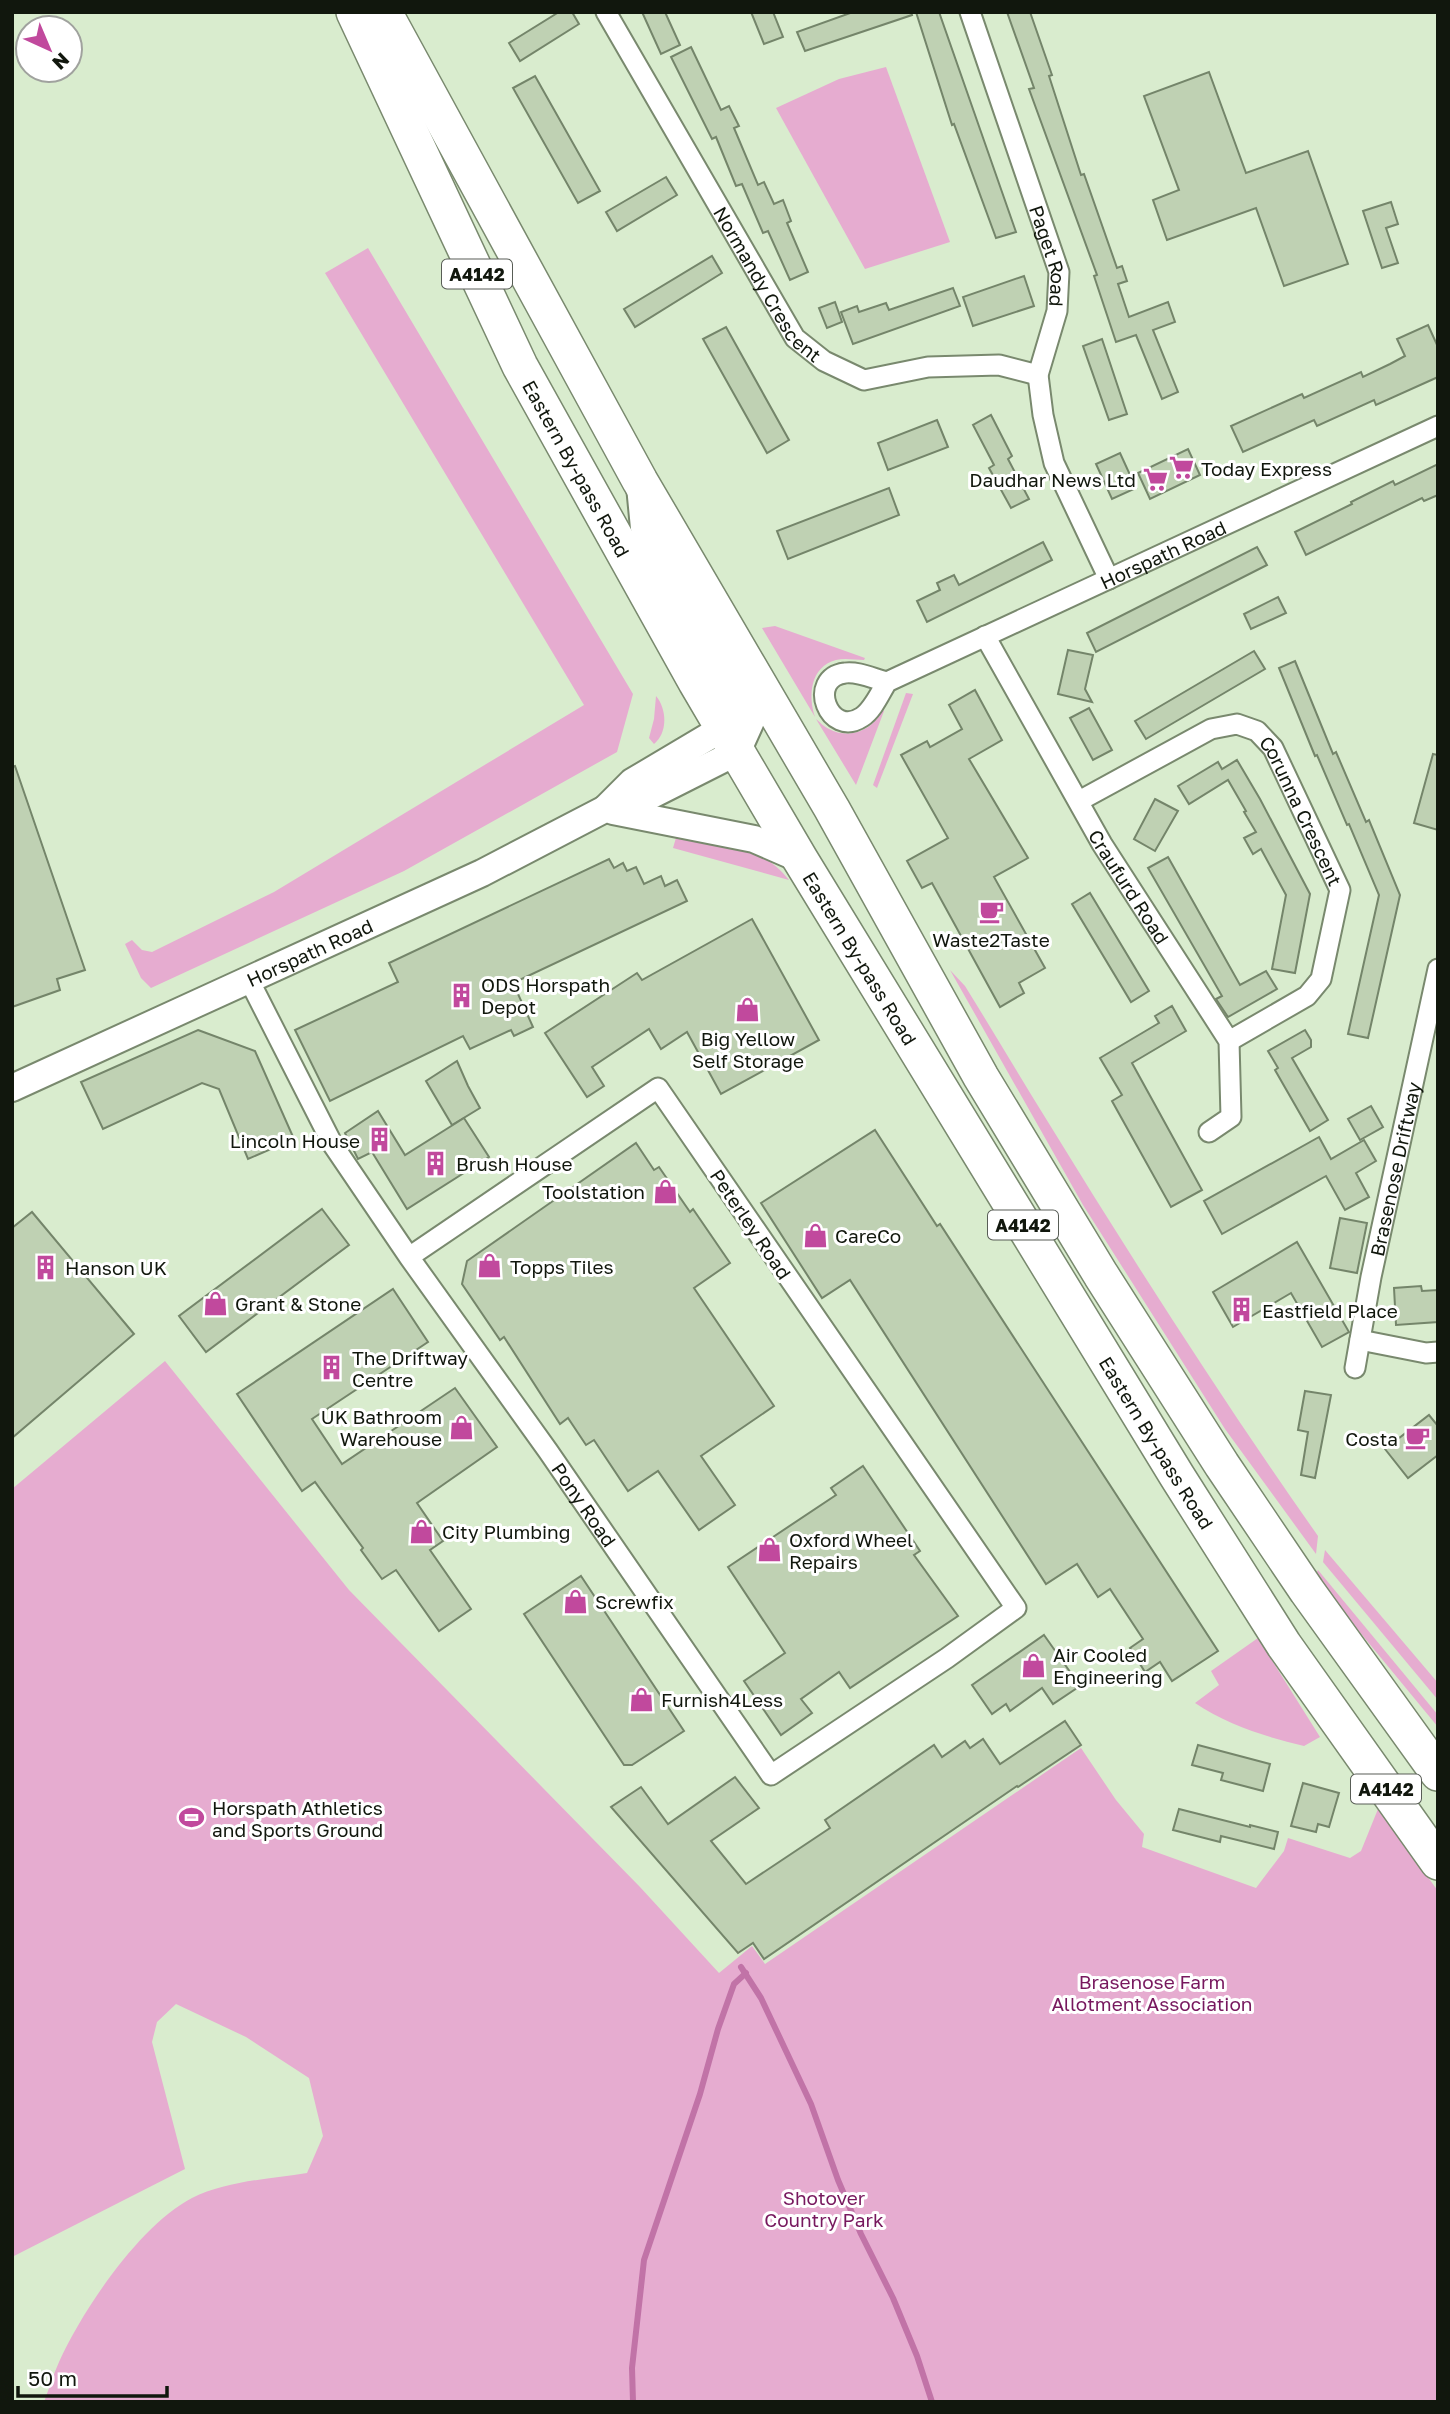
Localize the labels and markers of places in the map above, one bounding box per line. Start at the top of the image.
supermarket icon: Today Express [1167,454,1195,482]
place label: Today Express [1201,457,1332,480]
supermarket icon: Daudhar News Ltd [1142,465,1170,493]
place label: Daudhar News Ltd [969,468,1136,491]
cafe icon: Waste2Taste [977,897,1005,925]
place label: Waste2Taste [932,928,1050,951]
place label: ODS Horspath Depot [481,973,610,1018]
building icon: ODS Horspath Depot [447,981,475,1009]
shop icon: Big Yellow Self Storage [734,996,762,1024]
place label: Big Yellow Self Storage [692,1027,804,1072]
building icon: Lincoln House [366,1126,394,1154]
place label: Lincoln House [230,1129,360,1152]
building icon: Brush House [422,1149,450,1177]
place label: Brush House [456,1152,573,1175]
shop icon: Toolstation [651,1177,679,1205]
place label: Toolstation [542,1180,645,1203]
shop icon: CareCo [801,1221,829,1249]
place label: CareCo [835,1224,901,1247]
shop icon: Topps Tiles [476,1252,504,1280]
building icon: Hanson UK [31,1253,59,1281]
place label: Topps Tiles [510,1255,614,1278]
place label: Hanson UK [65,1256,167,1279]
shop icon: Grant & Stone [201,1289,229,1317]
place label: Grant & Stone [235,1292,361,1315]
building icon: Eastfield Place [1228,1296,1256,1324]
place label: Eastfield Place [1262,1299,1398,1322]
place label: The Driftway Centre [352,1346,468,1391]
building icon: The Driftway Centre [318,1354,346,1382]
place label: UK Bathroom Warehouse [321,1405,442,1450]
shop icon: UK Bathroom Warehouse [448,1413,476,1441]
cafe icon: Costa [1404,1424,1432,1452]
place label: Costa [1345,1427,1398,1450]
shop icon: City Plumbing [408,1517,436,1545]
place label: City Plumbing [442,1520,570,1543]
place label: Oxford Wheel Repairs [789,1528,913,1573]
shop icon: Oxford Wheel Repairs [755,1536,783,1564]
shop icon: Screwfix [561,1587,589,1615]
place label: Screwfix [595,1590,674,1613]
place label: Air Cooled Engineering [1053,1643,1163,1688]
shop icon: Air Cooled Engineering [1019,1651,1047,1679]
shop icon: Furnish4Less [627,1685,655,1713]
place label: Furnish4Less [661,1688,783,1711]
place label: Horspath Athletics and Sports Ground [212,1796,383,1841]
sports icon: Horspath Athletics and Sports Ground [178,1804,206,1832]

